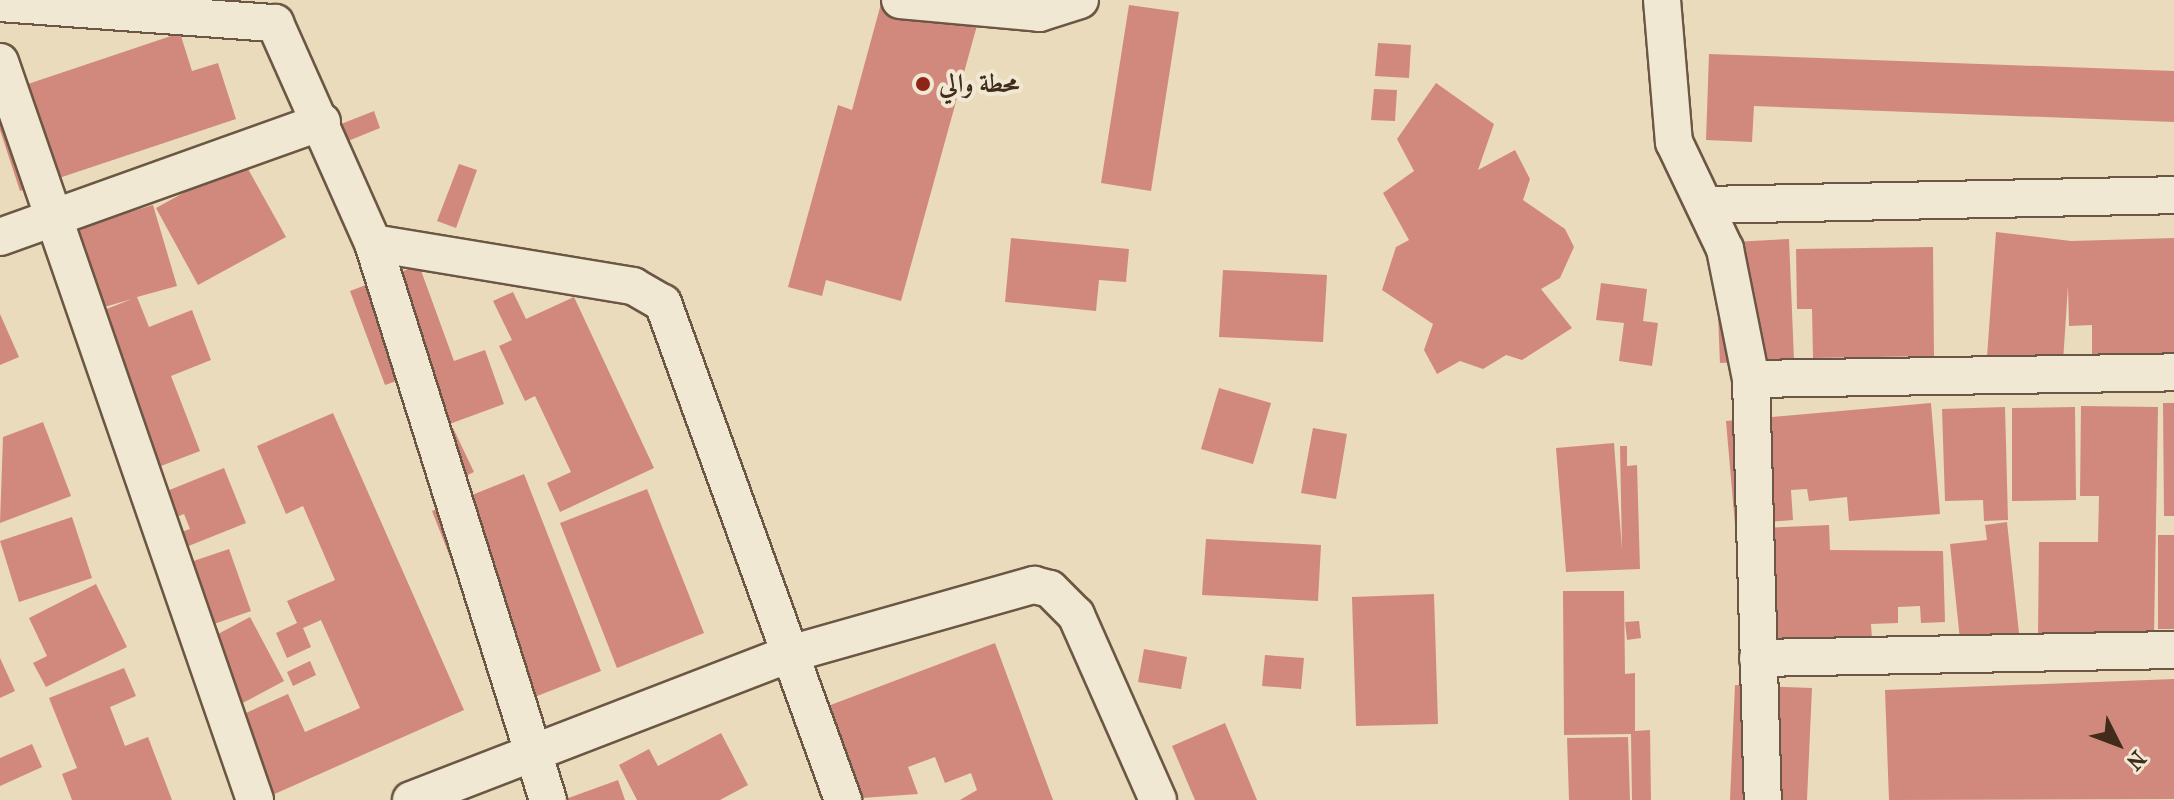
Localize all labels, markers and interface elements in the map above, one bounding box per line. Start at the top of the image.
place label: محطة والي [939,68,1019,100]
marker: محطة والي [914,75,932,93]
north arrow [2078,704,2158,784]
text: N [2121,745,2151,775]

